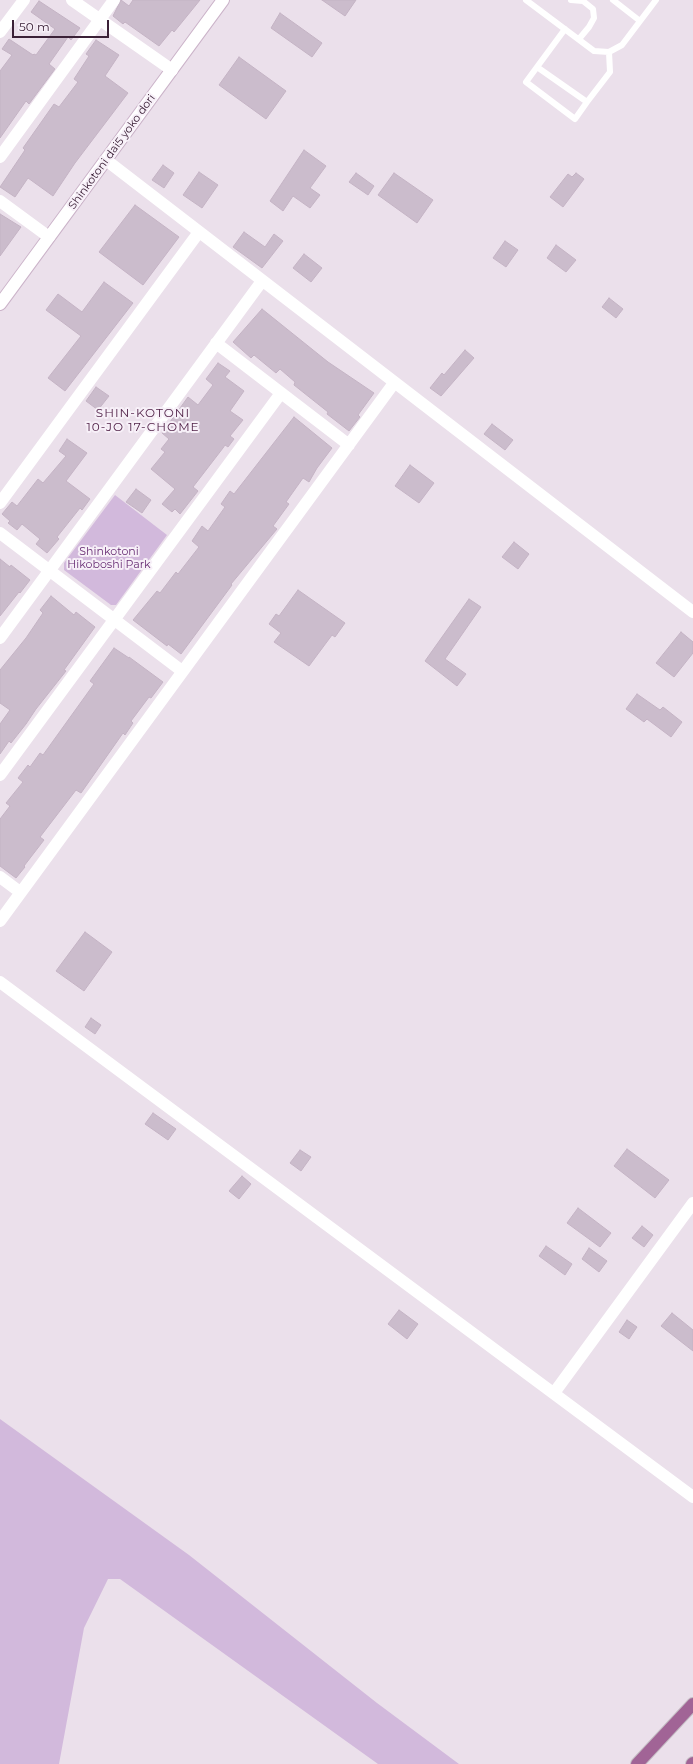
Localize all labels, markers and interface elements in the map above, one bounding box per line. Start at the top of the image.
scale bar [14,12,111,38]
text: 50 m [19,19,50,34]
street label: Shinkotoni dai5 yoko dori [66,92,158,212]
district label: SHIN-KOTONI 10-JO 17-CHOME [86,406,200,434]
park label: Shinkotoni Hikoboshi Park [67,545,151,571]

